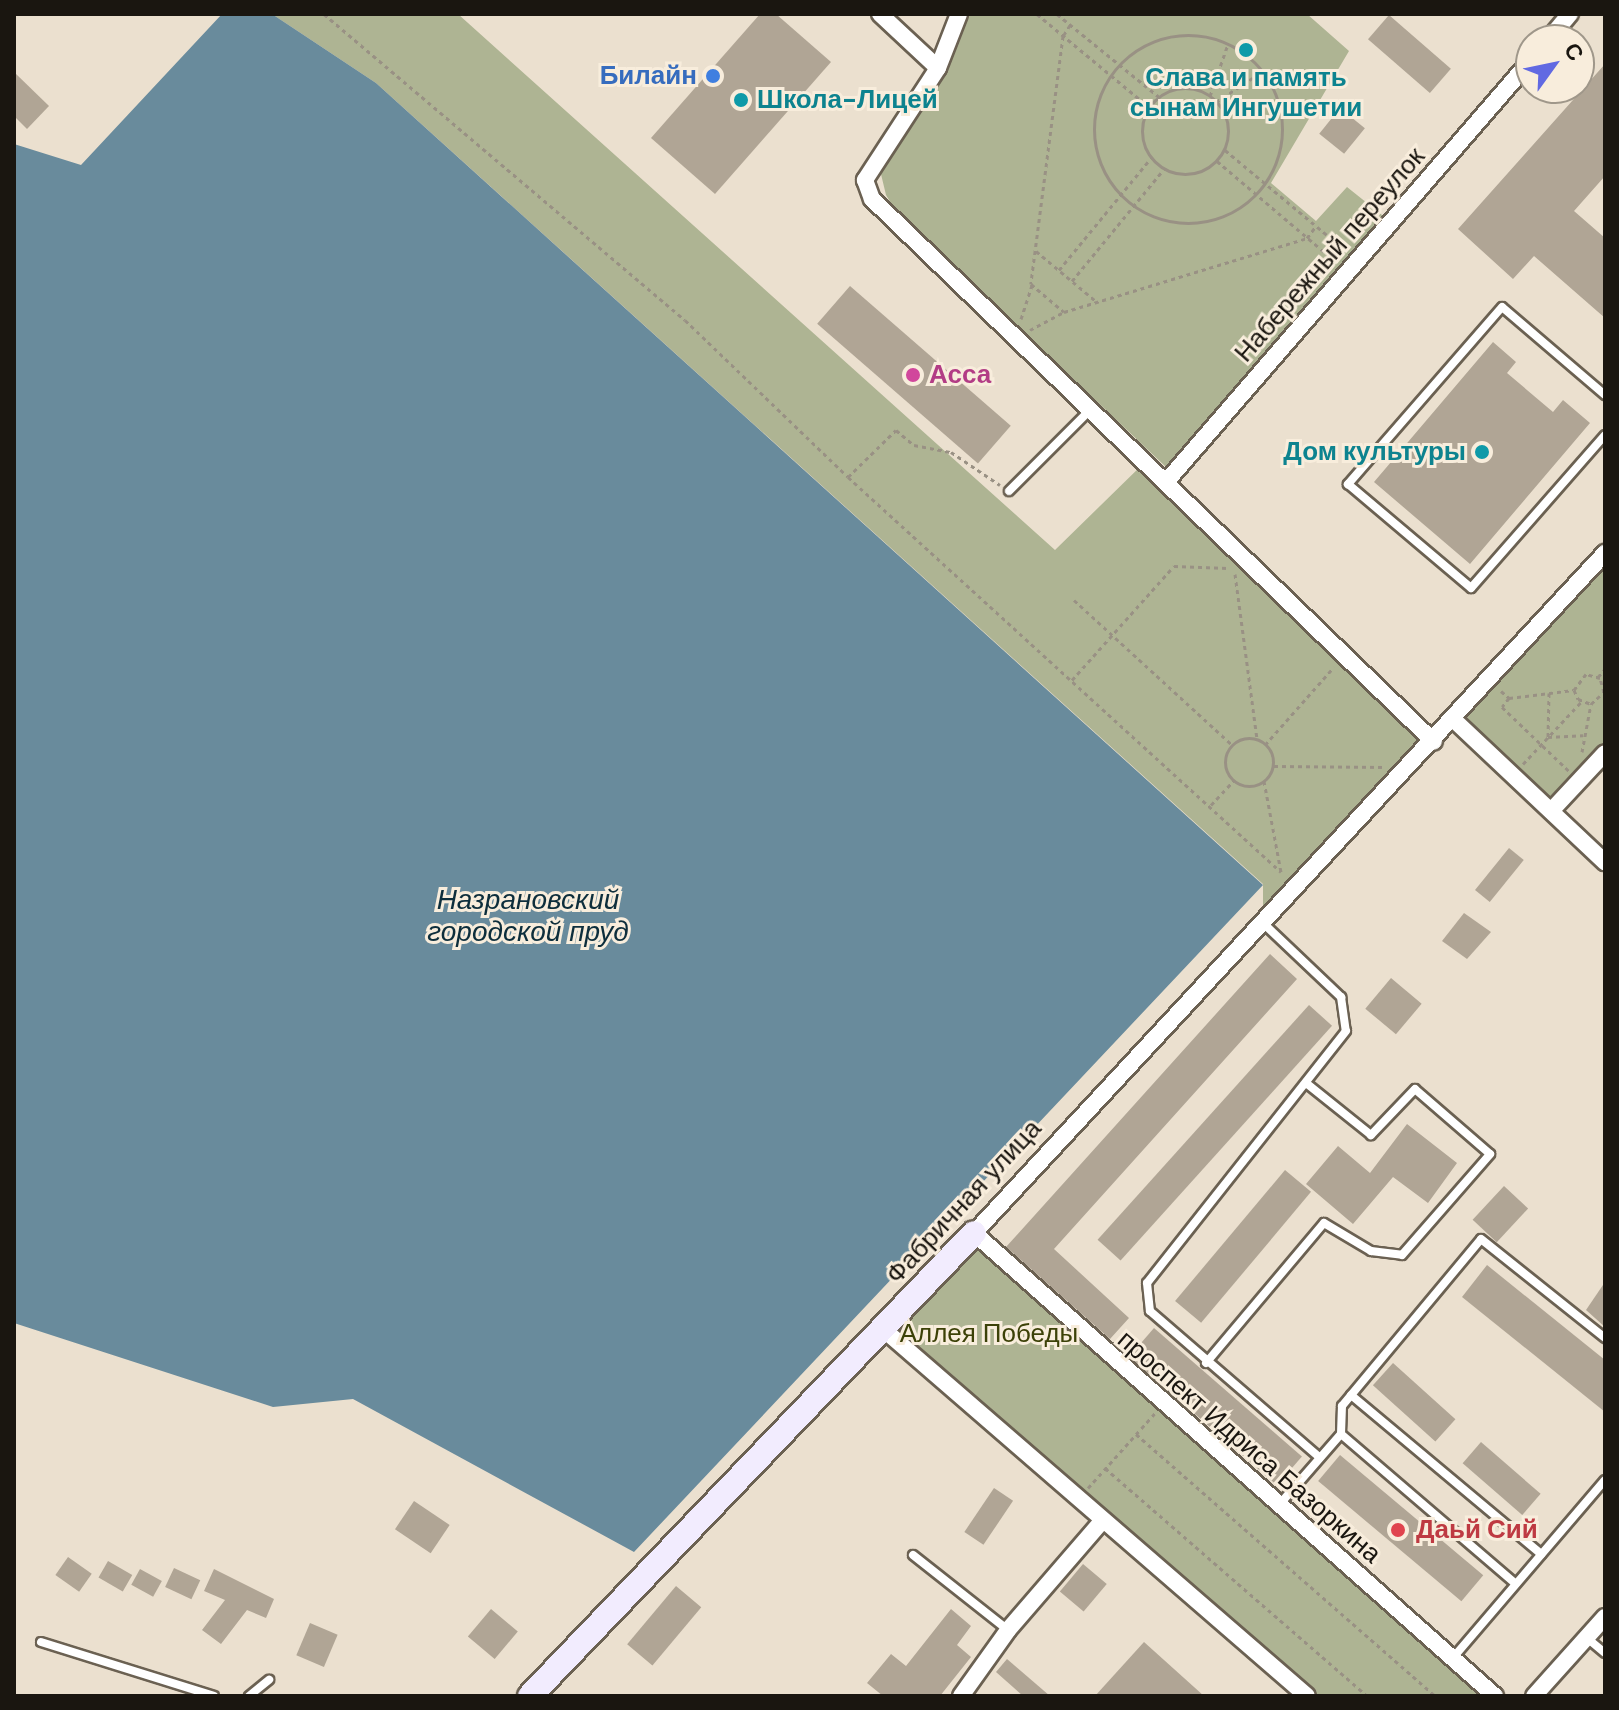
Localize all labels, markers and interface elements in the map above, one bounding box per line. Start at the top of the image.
north arrow [1515,24,1595,104]
text: С [1557,37,1590,66]
marker: Слава и память сынам Ингушетии [1237,41,1255,59]
place label: Билайн [600,60,697,92]
place label: Слава и память сынам Ингушетии [1130,62,1362,124]
marker: Билайн [704,67,722,85]
place label: Школа-Лицей [757,84,938,116]
marker: Школа-Лицей [732,91,750,109]
street label: Набережный переулок [1228,141,1432,369]
place label: Асса [929,359,991,391]
marker: Асса [904,366,922,384]
place label: Дом культуры [1283,436,1466,468]
marker: Дом культуры [1473,443,1491,461]
water label: Назрановский городской пруд [427,883,629,949]
street label: Фабричная улица [880,1113,1048,1291]
park label: Аллея Победы [900,1318,1078,1350]
street label: проспект Идриса Базоркина [1111,1324,1387,1570]
place label: Даьй Сий [1416,1514,1538,1546]
marker: Даьй Сий [1387,1519,1409,1541]

